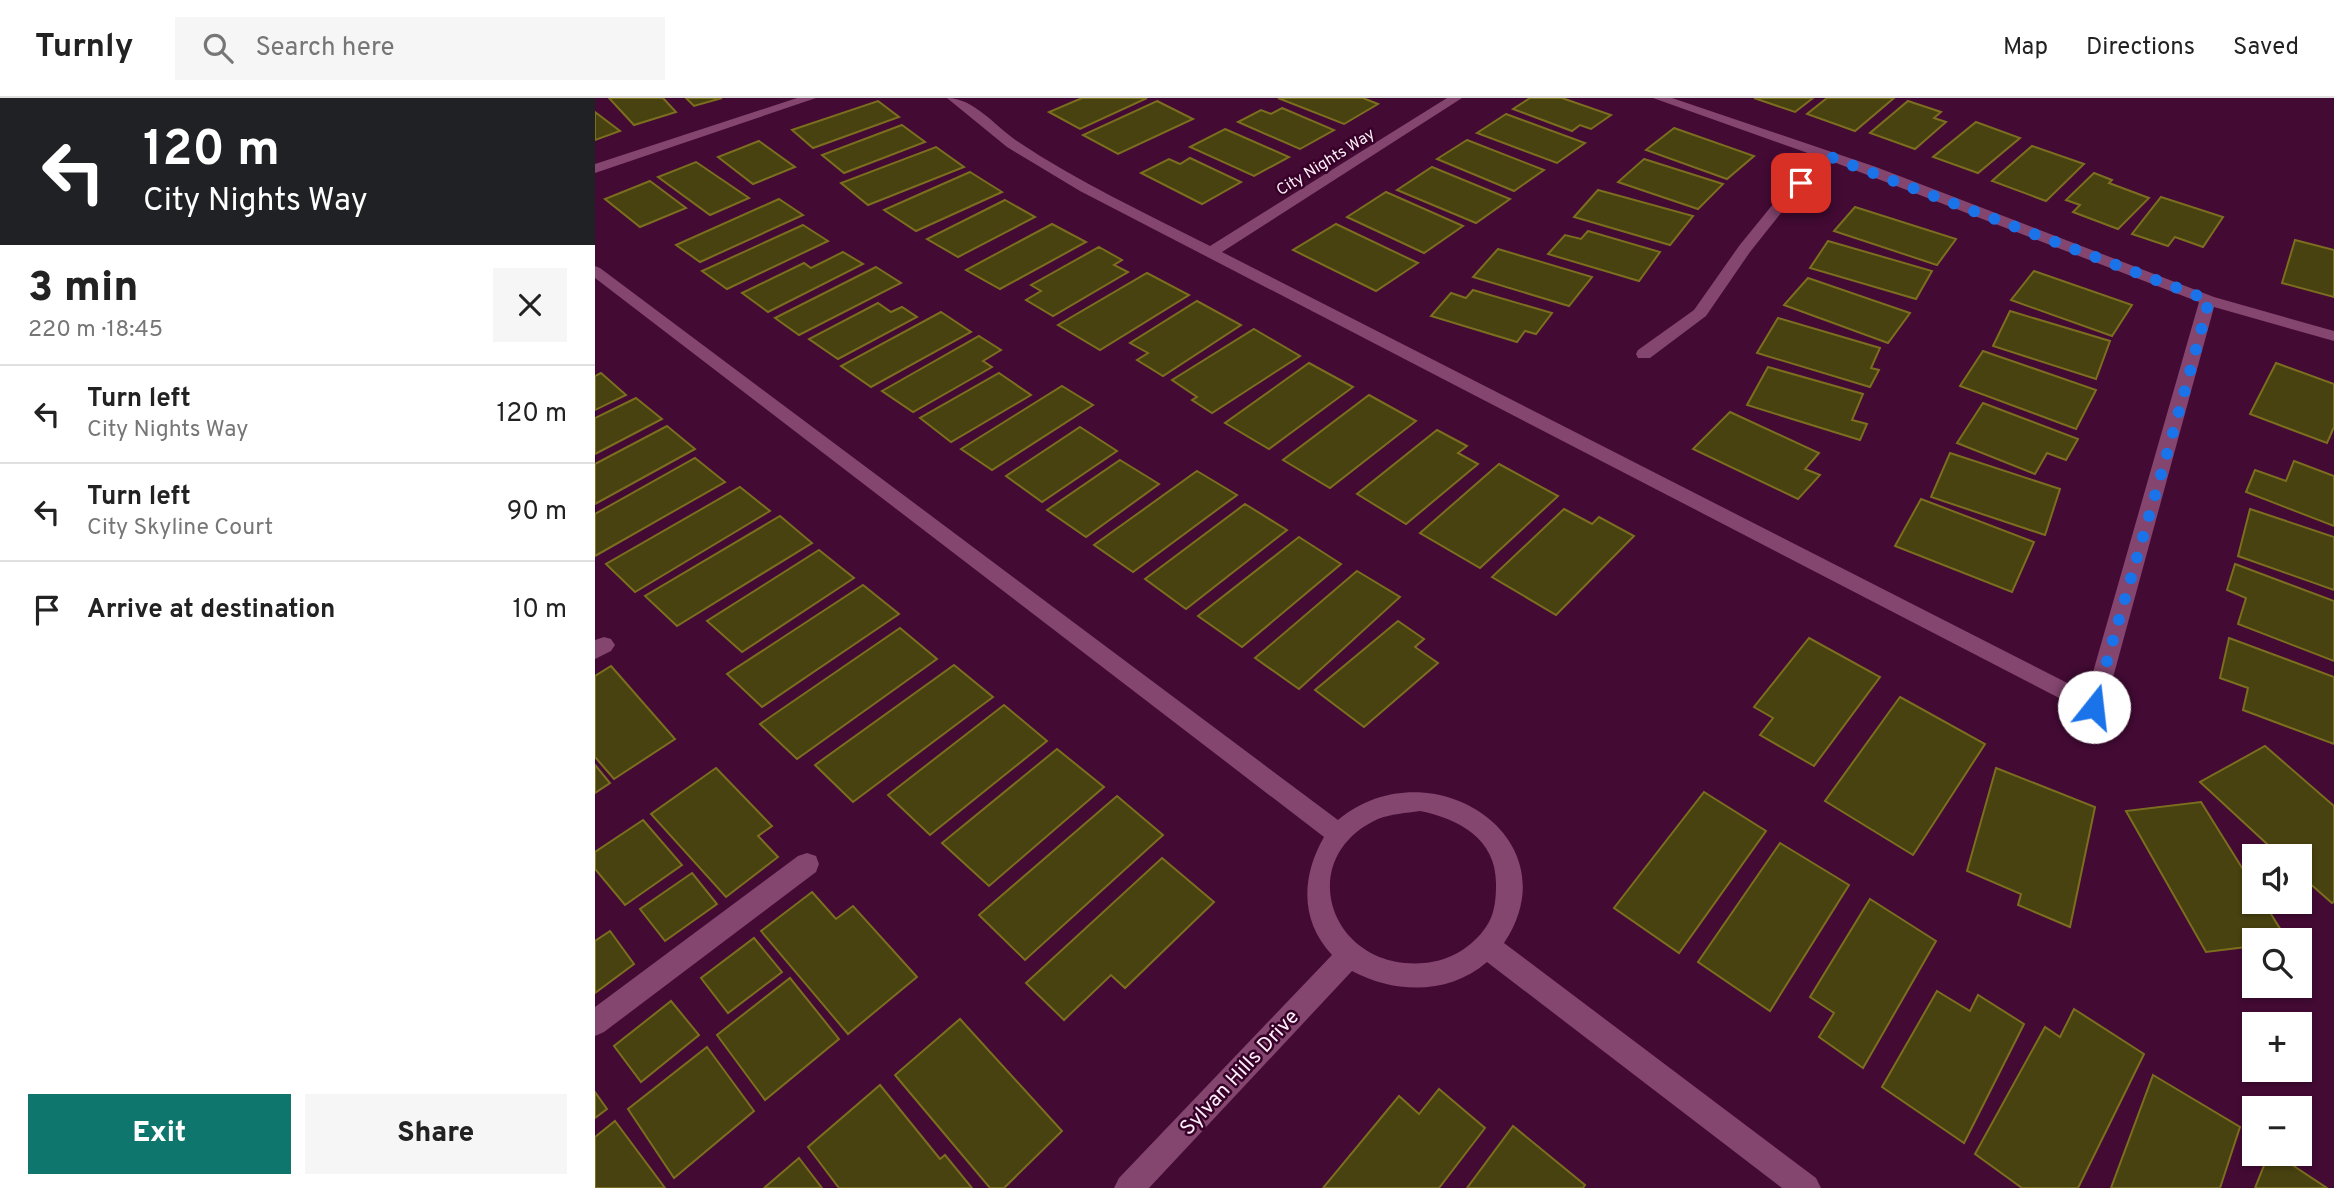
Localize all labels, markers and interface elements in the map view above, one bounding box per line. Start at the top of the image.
search box [175,17,665,80]
text: Turnly [35,27,133,69]
icon: search [199,29,237,67]
text: Search here [255,32,394,65]
text: Map [2003,33,2048,63]
text: Directions [2086,33,2195,63]
text: Saved [2233,33,2299,63]
text: 120 m [143,121,280,183]
street label: City Nights Way [1273,124,1379,201]
icon: left [28,126,119,217]
pin [1771,153,1831,213]
icon: arrive [1782,164,1820,202]
text: City Nights Way [143,182,368,222]
text: 3 min [28,263,139,316]
button: close [493,268,567,342]
text: 220 m · 18:45 [28,316,163,345]
text: Turn left [87,383,191,416]
icon: left [28,395,66,433]
text: 120 m [497,398,567,431]
text: City Nights Way [87,416,248,445]
text: Turn left [87,481,191,514]
icon: left [28,493,66,531]
text: 90 m [507,496,567,529]
text: City Skyline Court [87,514,273,543]
icon: arrive [28,591,66,629]
text: Arrive at destination [87,594,335,627]
text: 10 m [512,594,567,627]
position arrow [2057,670,2131,744]
map controls [2242,844,2312,1166]
button: sound [2242,844,2312,914]
button: search [2242,928,2312,998]
street label: Sylvan Hills Drive [1175,1004,1305,1142]
button: + [2242,1012,2312,1082]
button: Exit [28,1094,291,1174]
button: Share [305,1094,567,1174]
button: − [2242,1096,2312,1166]

